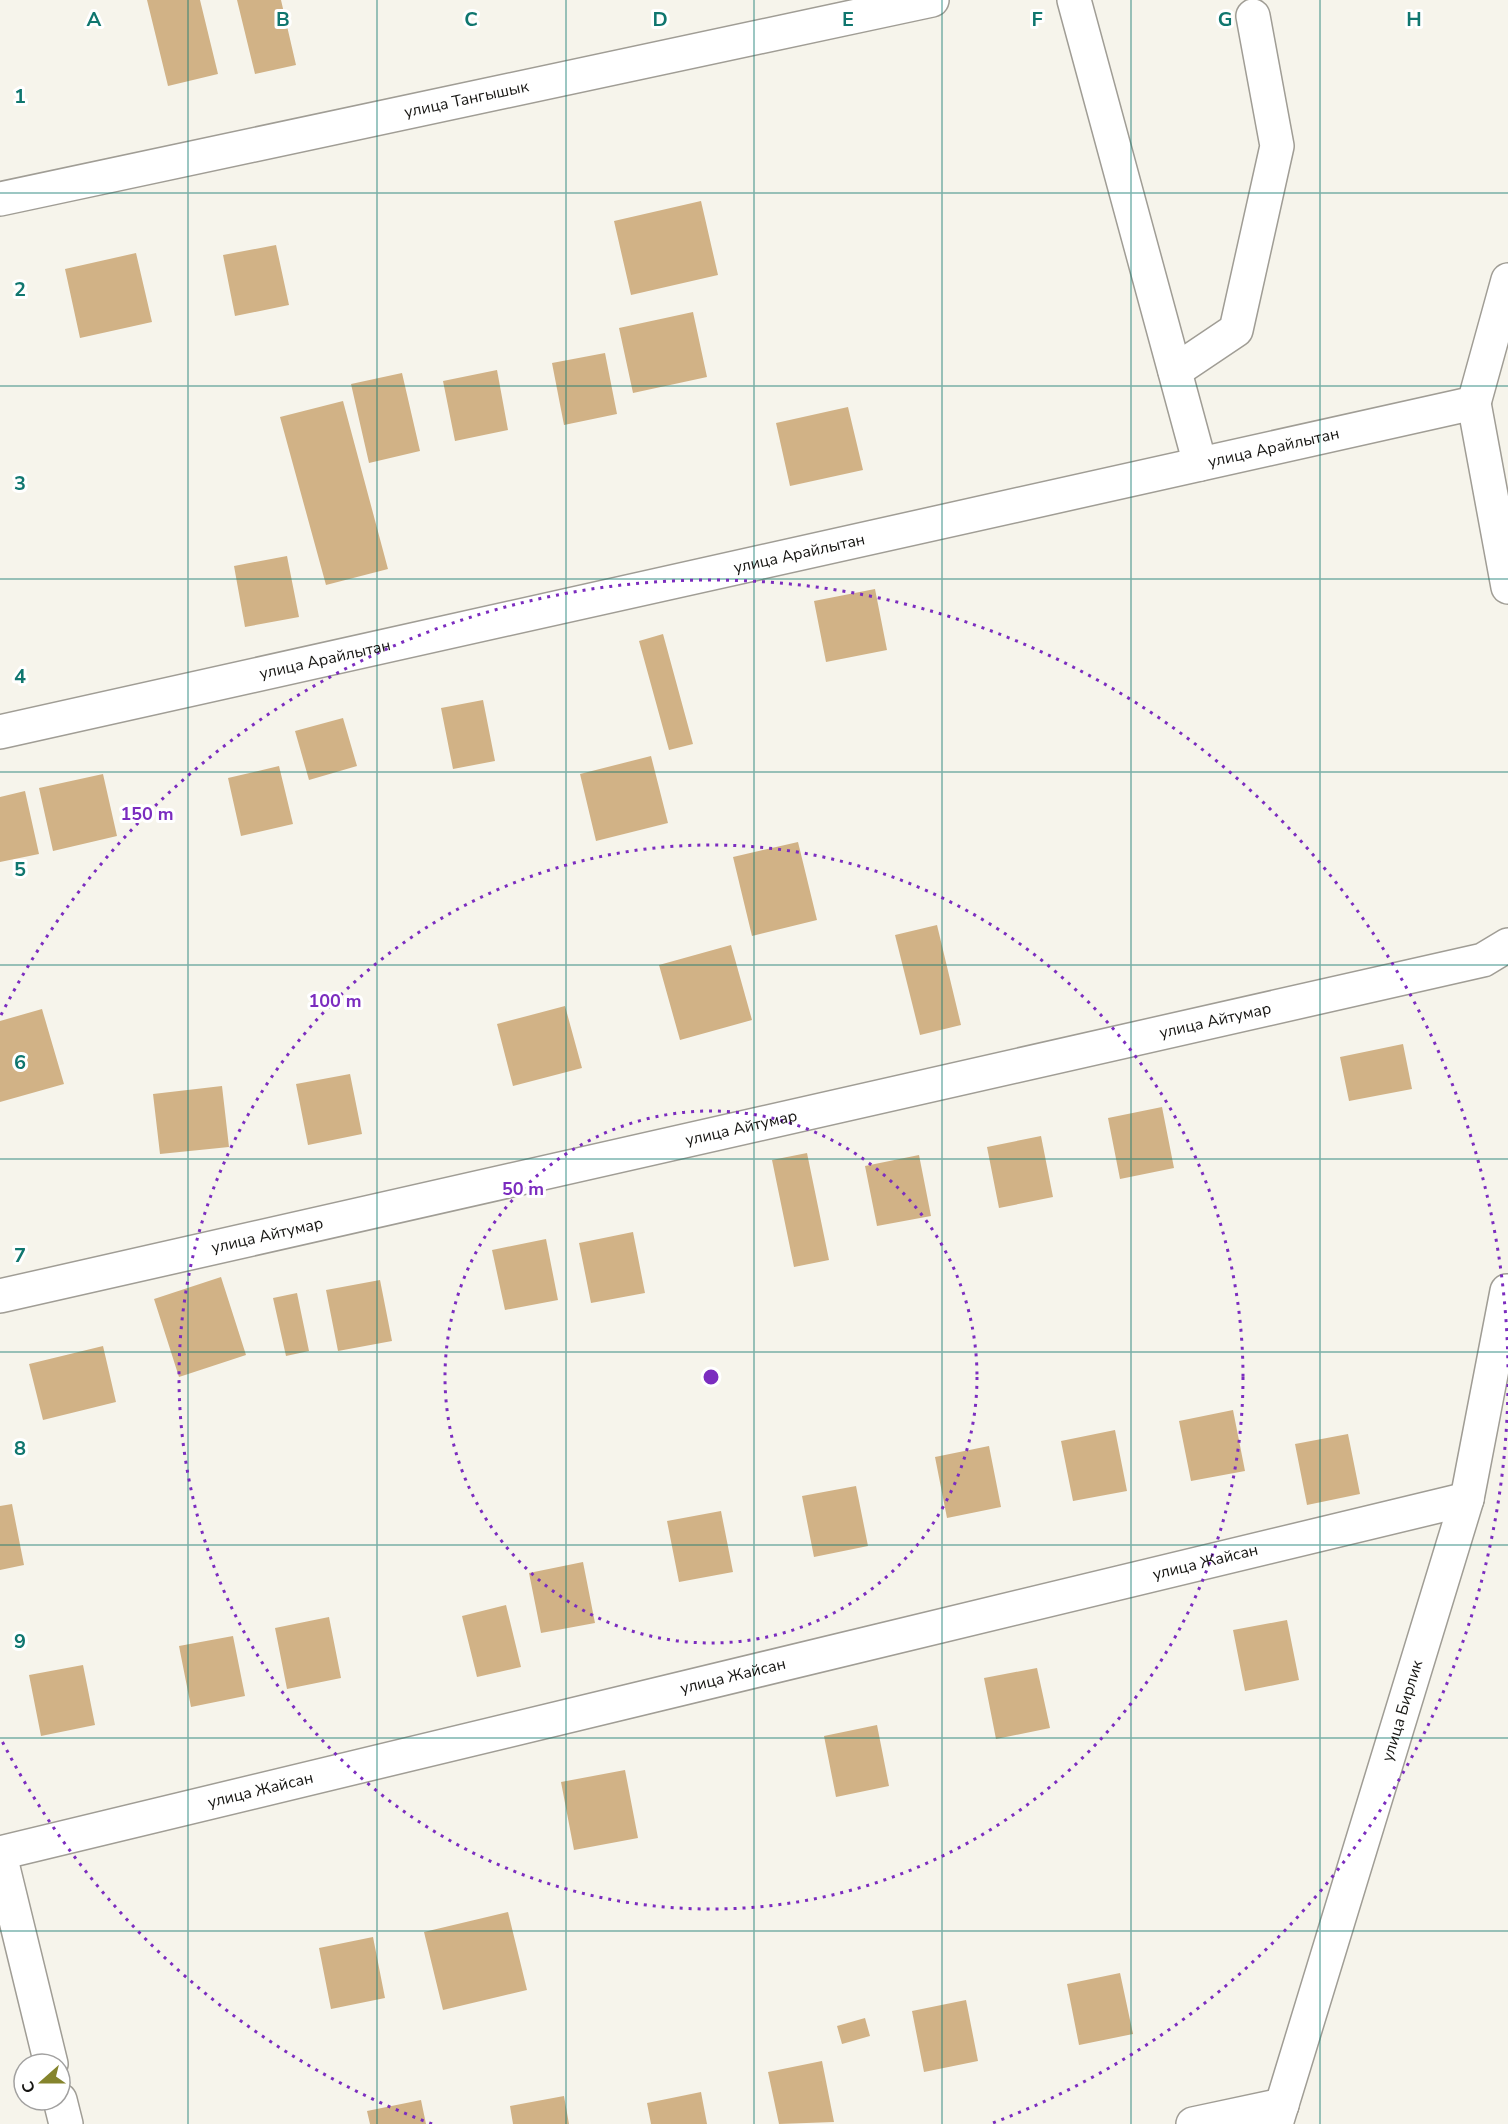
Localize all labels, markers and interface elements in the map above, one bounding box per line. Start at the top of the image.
text: A [87,6,102,33]
text: B [276,6,290,33]
text: C [464,6,478,33]
text: D [652,6,668,33]
text: E [842,6,854,33]
text: F [1031,6,1043,33]
text: G [1218,6,1232,33]
text: H [1406,6,1422,33]
street label: улица Тангышык [402,75,531,123]
text: 1 [14,83,26,110]
text: 2 [14,276,26,303]
street label: улица Арайлытан [1206,422,1341,473]
text: 3 [14,470,26,497]
street label: улица Арайлытан [732,528,867,579]
street label: улица Арайлытан [257,634,393,685]
text: 4 [14,663,26,690]
text: 150 m [120,802,174,826]
text: 5 [14,856,26,883]
text: 100 m [308,989,362,1013]
street label: улица Айтумар [1157,997,1273,1044]
text: 6 [14,1049,26,1076]
street label: улица Айтумар [683,1105,799,1151]
text: 50 m [502,1177,544,1201]
street label: улица Айтумар [209,1212,325,1259]
text: 7 [14,1242,26,1269]
centre of rings [701,1367,721,1387]
text: 8 [14,1435,26,1462]
street label: улица Жайсан [1150,1539,1260,1585]
text: 9 [14,1628,26,1655]
street label: улица Жайсан [678,1653,788,1699]
street label: улица Бирлик [1376,1657,1428,1764]
street label: улица Жайсан [206,1767,316,1813]
north arrow [12,2052,72,2112]
text: С [17,2078,41,2096]

